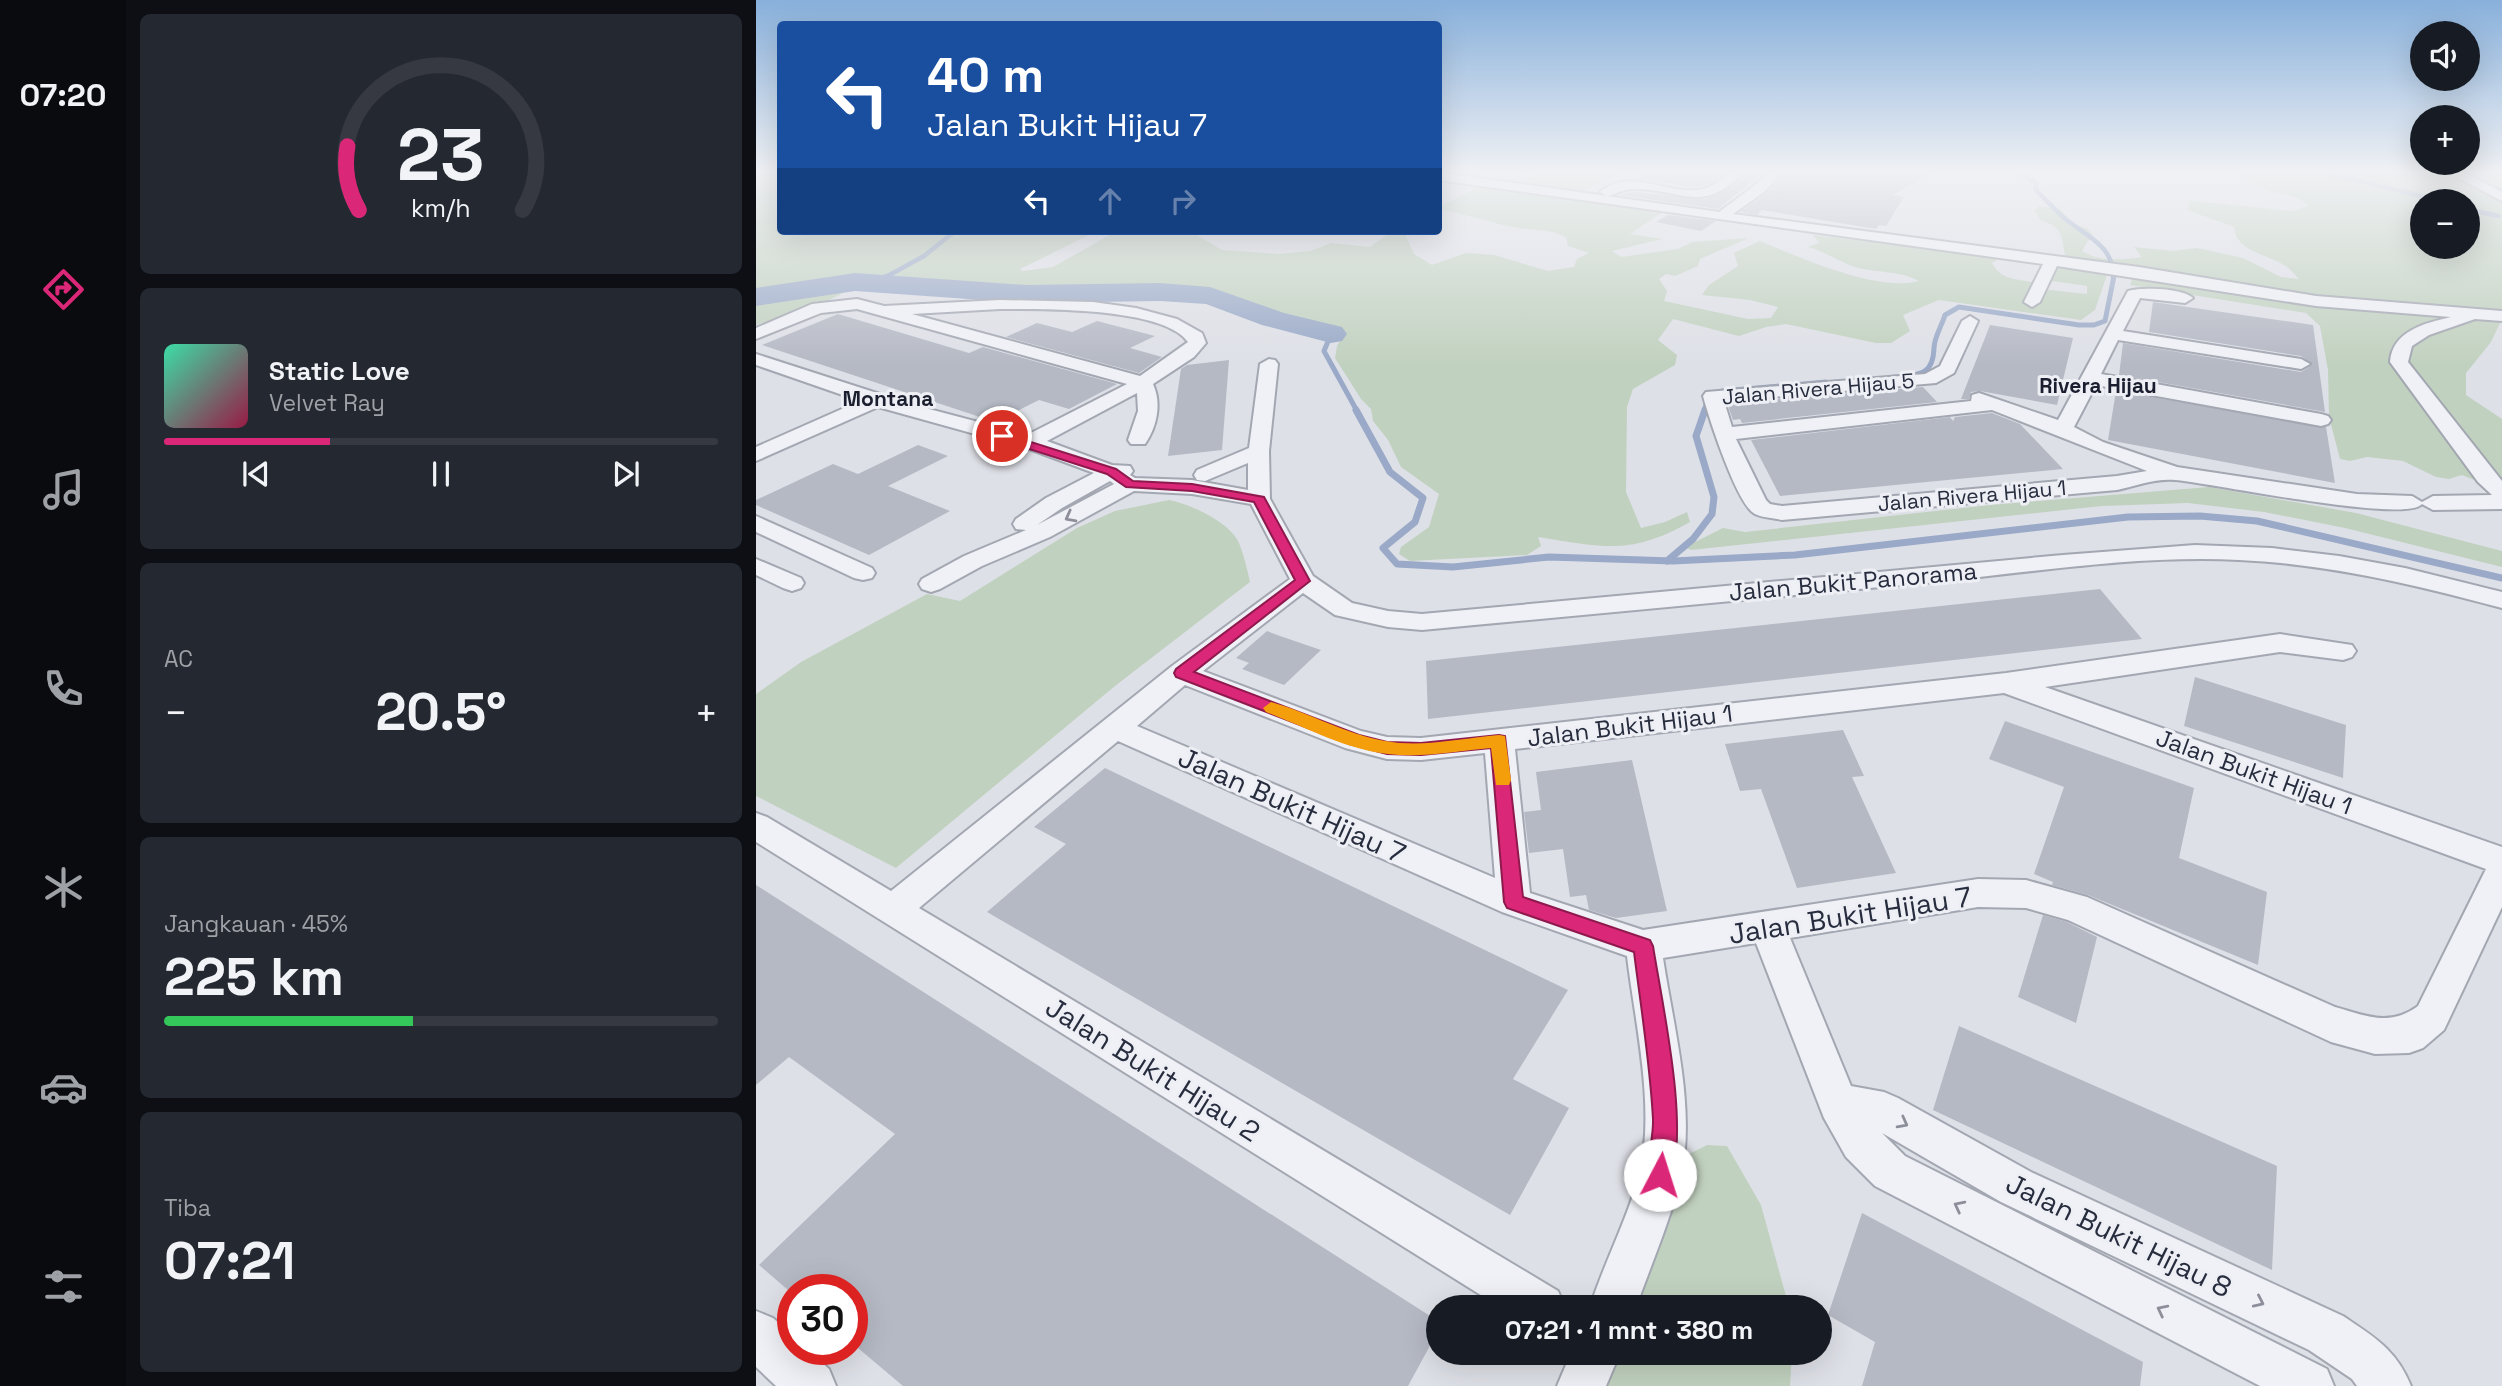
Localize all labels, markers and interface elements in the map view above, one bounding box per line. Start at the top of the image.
map controls [2410,21,2480,259]
button: sound [2410,21,2480,91]
text: 40 m [927,44,1044,106]
icon: left [812,49,903,140]
text: 07:20 [19,75,107,115]
text: Jalan Bukit Hijau 7 [927,105,1207,145]
button: + [2410,105,2480,175]
text: 23 [397,109,485,202]
icon: left [1018,182,1056,220]
icon: ahead [1091,182,1129,220]
icon: right [1164,182,1202,220]
button: − [2410,189,2480,259]
text: km/h [411,192,471,224]
icon: directions [39,265,88,314]
text: Static Love [269,354,410,388]
street label: Jalan Rivera Hijau 5 [1721,367,1915,410]
district label: Rivera Hijau [2039,372,2157,399]
district label: Montana [843,385,933,412]
text: Velvet Ray [269,388,385,418]
pin [972,406,1032,466]
icon: arrive [983,417,1021,455]
icon: previous [237,455,275,493]
icon: pause [422,455,460,493]
icon: next [607,455,645,493]
icon: music [39,465,88,514]
street label: Jalan Rivera Hijau 1 [1877,474,2067,517]
one-way arrow [1065,508,1078,522]
street label: Jalan Bukit Panorama [1728,555,1978,608]
text: AC [164,644,193,674]
icon: phone [39,664,88,713]
text: 20.5° [375,679,507,745]
text: − [164,689,188,737]
text: + [694,689,718,737]
street label: Jalan Bukit Hijau 1 [1526,698,1734,753]
street label: Jalan Bukit Hijau 1 [2152,722,2356,821]
street label: Jalan Bukit Hijau 7 [1173,739,1411,871]
icon: climate [39,863,88,912]
street label: Jalan Bukit Hijau 7 [1726,878,1974,952]
text: Jangkauan · 45% [164,909,348,939]
text: 225 km [164,944,344,1010]
street label: Jalan Bukit Hijau 2 [1039,989,1267,1149]
icon: car [39,1063,88,1112]
one-way arrow [1896,1114,1908,1128]
position arrow [1623,1138,1697,1212]
street label: Jalan Bukit Hijau 8 [2000,1165,2238,1305]
text: Tiba [164,1193,211,1223]
one-way arrow [1954,1201,1966,1215]
text: 07:21 [164,1228,295,1294]
icon: filters [39,1262,88,1311]
speed limit sign: 30 [777,1274,868,1365]
one-way arrow [2252,1294,2264,1308]
one-way arrow [2157,1305,2169,1319]
text: 07:21 · 1 mnt · 380 m [1505,1313,1753,1347]

